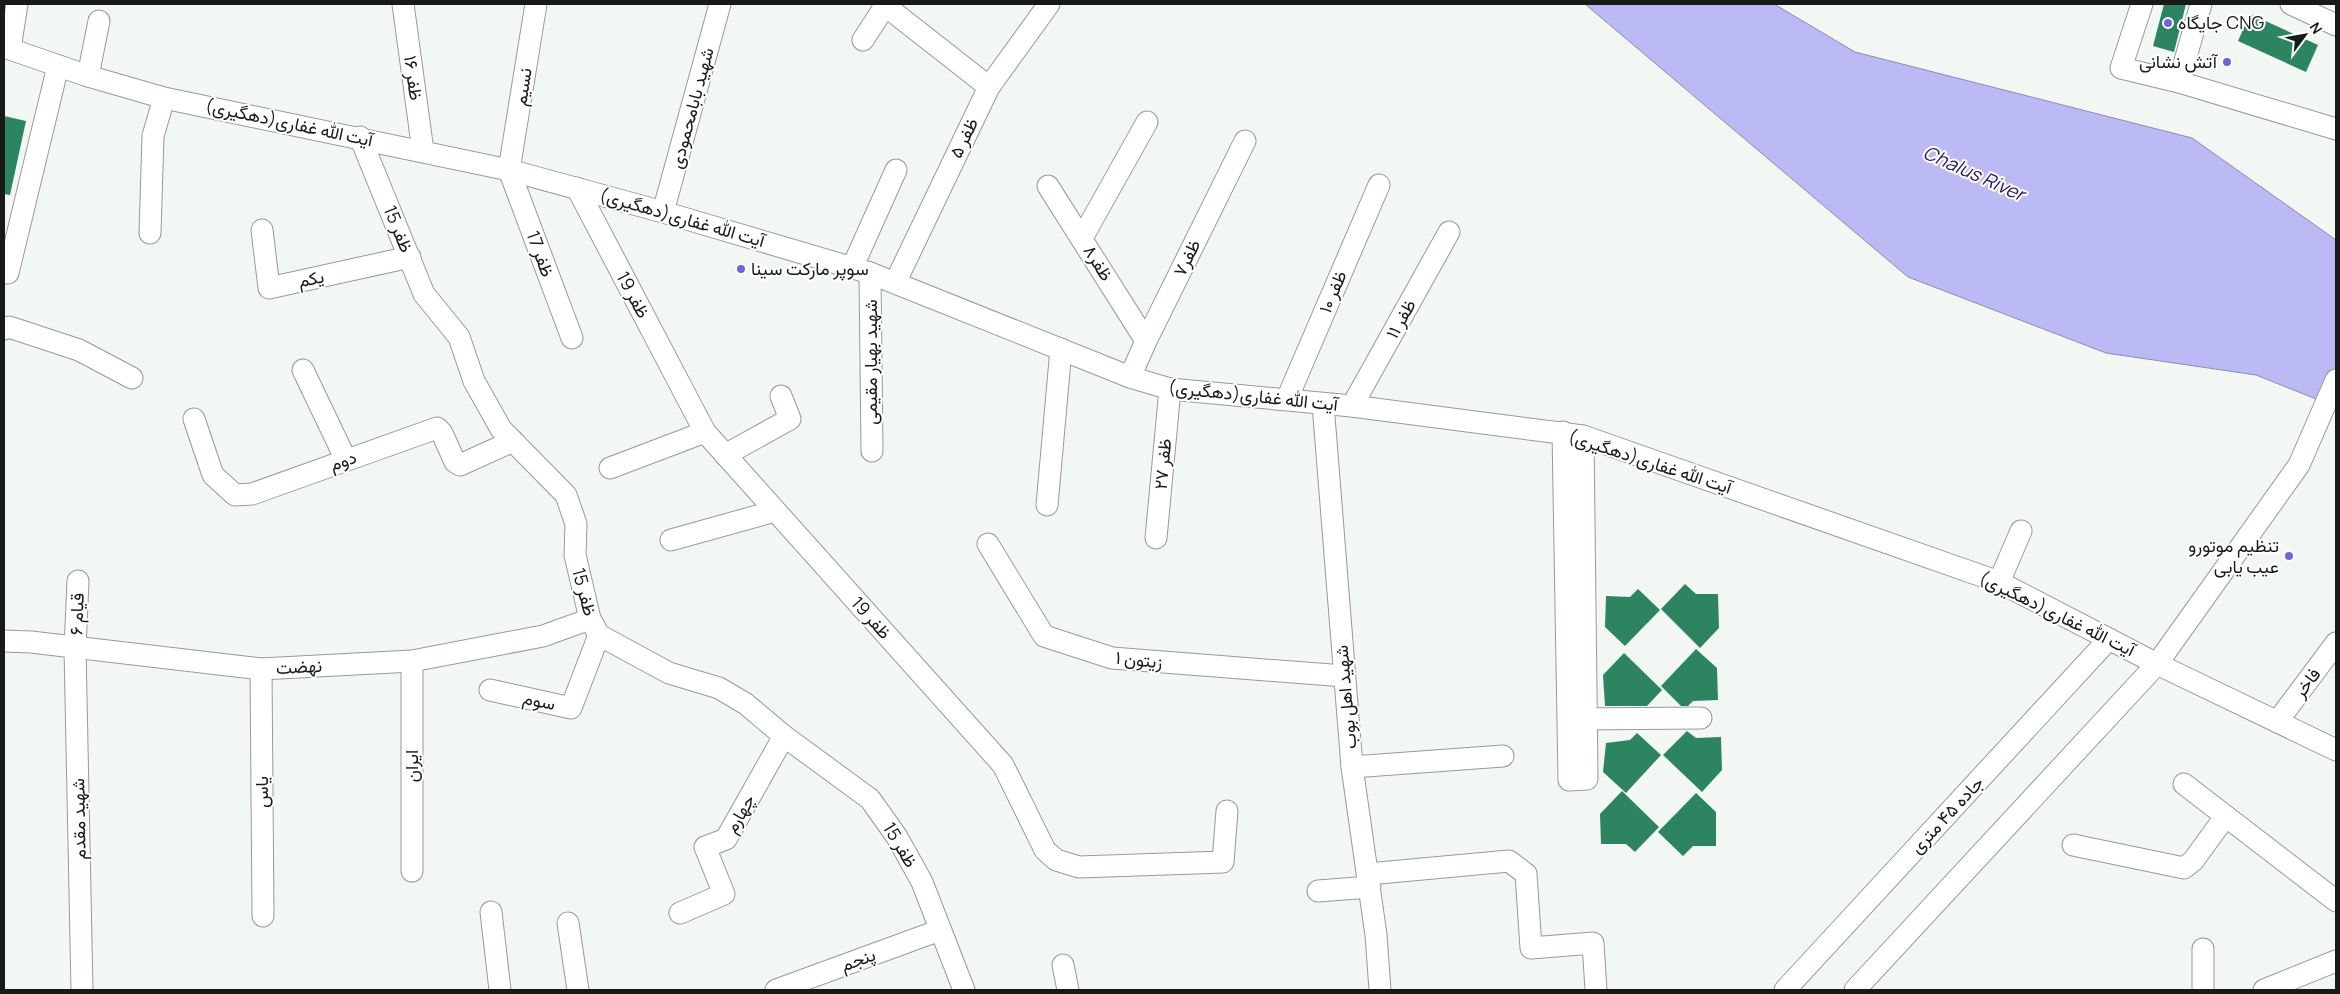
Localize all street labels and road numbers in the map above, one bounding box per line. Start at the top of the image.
street label: شهید بابامحمودی [663,45,719,171]
street label: ظفر ۱۶ [399,54,429,102]
street label: نسیم [507,66,538,108]
street label: آیت الله غفاری(دهگیری) [203,93,377,152]
street label: ظفر ۵ [943,113,983,162]
street label: آیت الله غفاری(دهگیری) [597,182,769,253]
street label: ظفر 15 [379,202,419,256]
street label: ظفر 17 [522,227,560,280]
street label: ظفر۷ [1167,235,1205,280]
street label: ظفر۸ [1079,240,1119,285]
street label: یکم [295,264,326,293]
street label: ظفر 19 [612,267,656,322]
street label: ظفر ۱۰ [1312,267,1352,317]
street label: ظفر ۱۱ [1380,294,1421,343]
street label: شهید بهیار مقیمی [858,299,882,425]
street label: آیت الله غفاری(دهگیری) [1167,374,1341,416]
street label: آیت الله غفاری(دهگیری) [1565,423,1737,499]
street label: ظفر ۲۷ [1148,437,1176,490]
street label: دوم [326,444,360,477]
street label: ظفر 15 [567,565,603,618]
street label: آیت الله غفاری(دهگیری) [1975,565,2141,662]
street label: ظفر 19 [846,591,897,644]
street label: قیام ۶ [63,592,90,636]
street label: شهید اهل بوب [1329,644,1362,750]
street label: زیتون ۱ [1114,645,1164,673]
street label: نهضت [275,653,323,679]
street label: فاخر [2286,662,2325,703]
street label: سوم [520,685,558,716]
street label: ایران [399,750,423,782]
street label: جاده ۴۵ متری [1904,770,1988,858]
street label: یاس [249,776,273,808]
street label: شهید مقدم [65,778,92,860]
street label: چهارم [718,790,761,838]
street label: ظفر 15 [878,817,924,872]
street label: پنجم [837,942,879,977]

